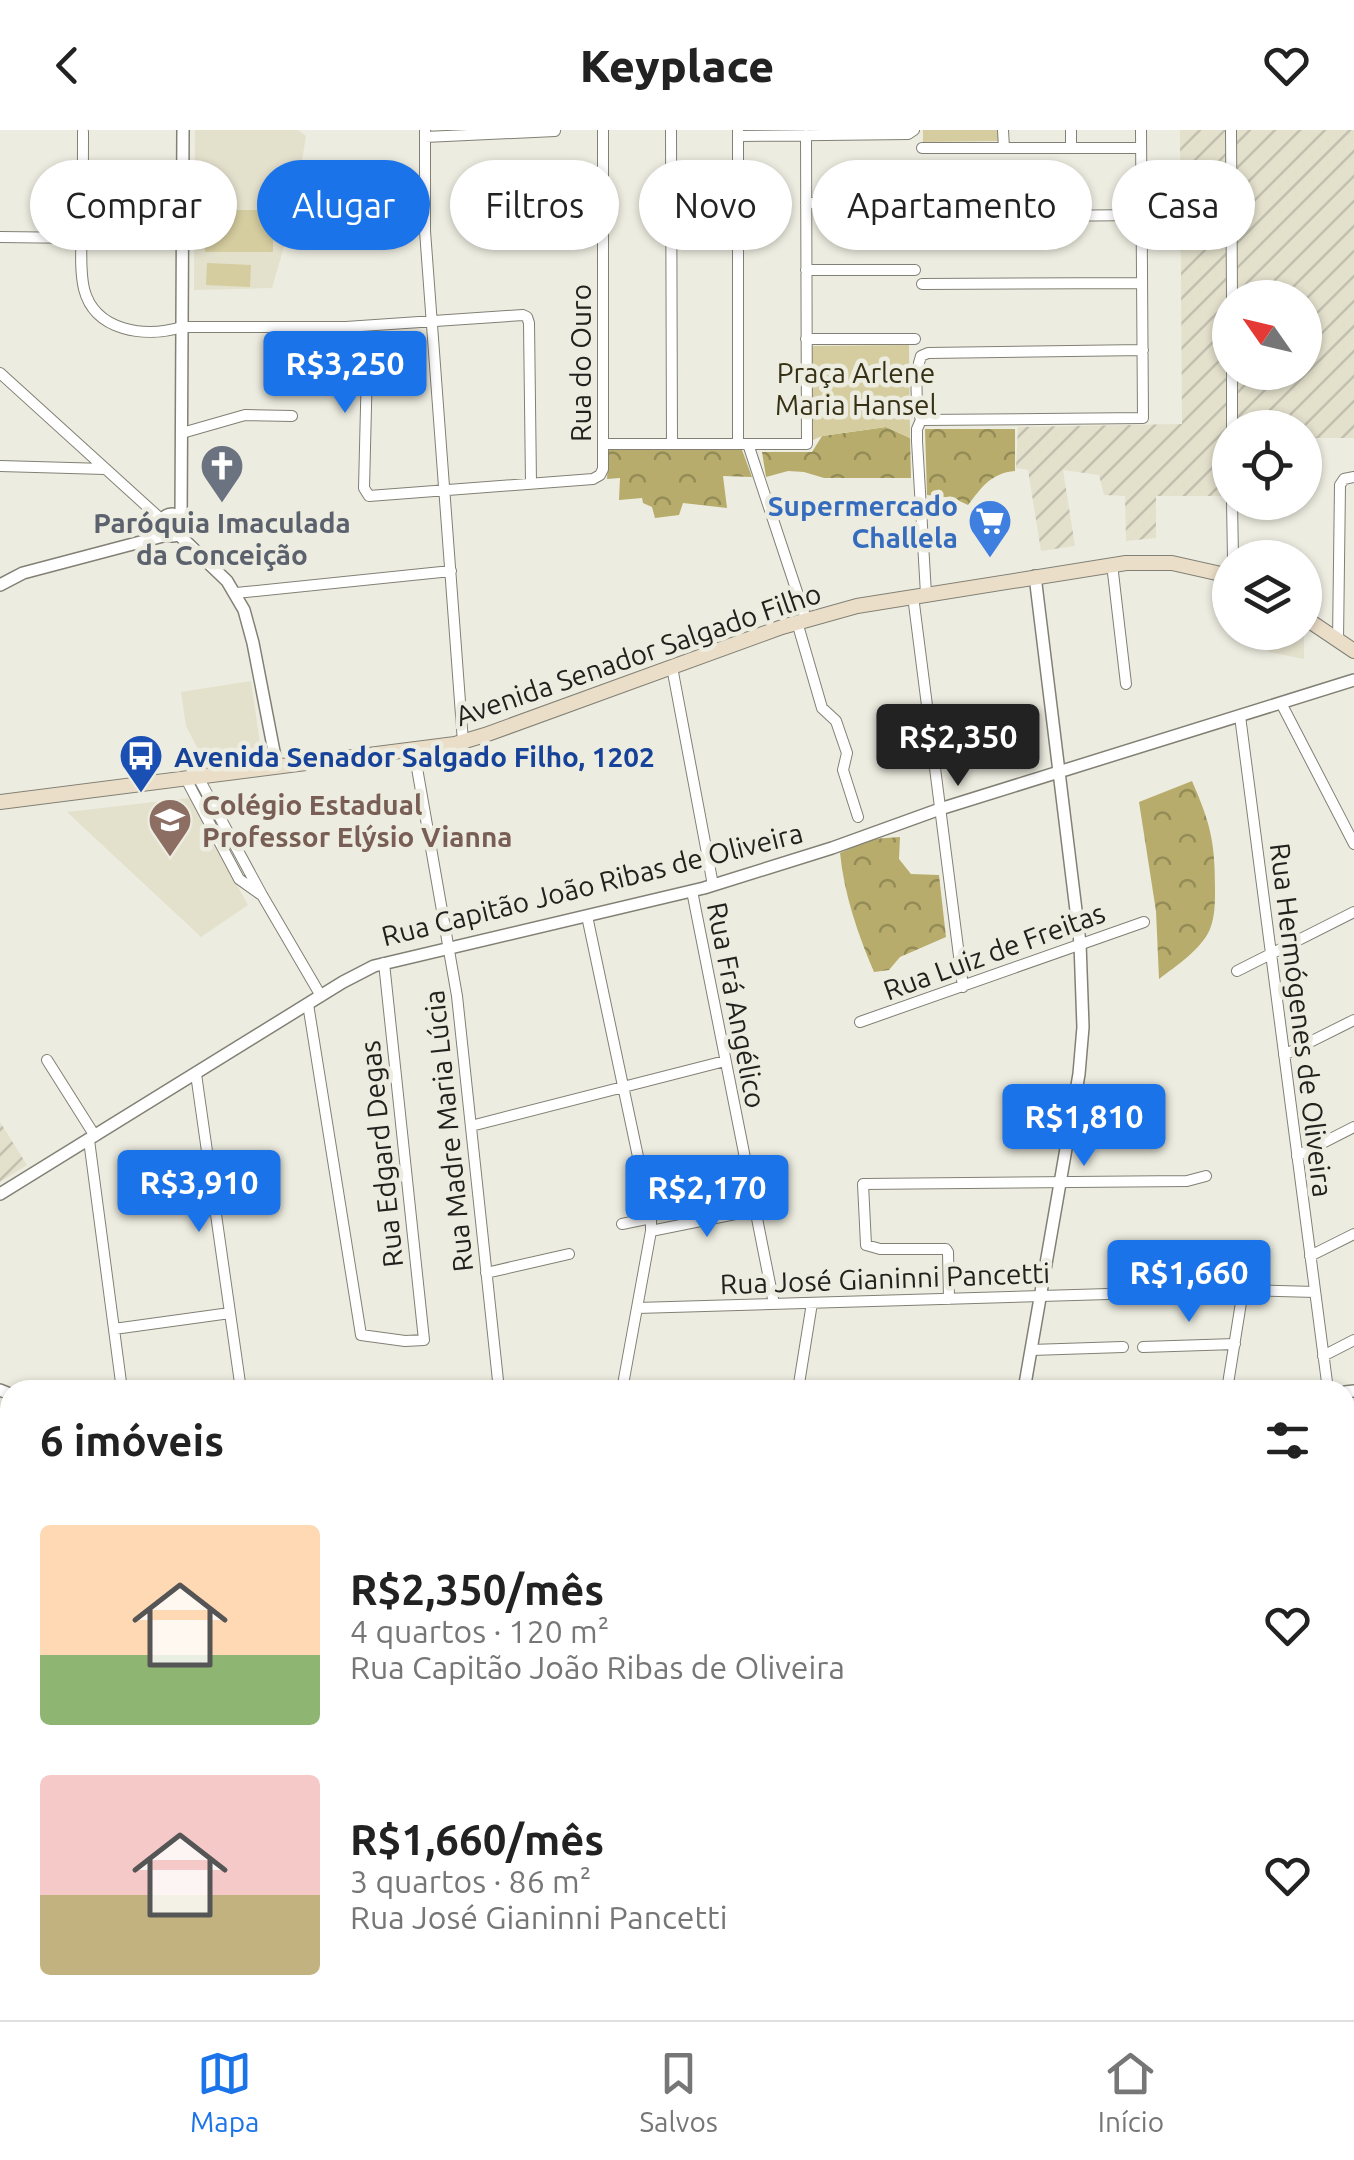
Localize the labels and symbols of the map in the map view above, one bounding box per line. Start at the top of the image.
north arrow [1212,280,1322,390]
street label: Rua do Ouro [565,284,596,442]
pin: R$3,250 [253,331,437,416]
park label: Praça Arlene Maria Hansel [775,357,937,420]
church icon: Paróquia Imaculada da Conceição [199,443,245,504]
place label: Supermercado Challela [768,490,958,553]
supermarket icon: Supermercado Challela [967,498,1013,559]
place label: Paróquia Imaculada da Conceição [93,507,351,571]
street label: Avenida Senador Salgado Filho [451,577,825,731]
pin: R$2,350 [866,704,1050,789]
bus stop icon: Avenida Senador Salgado Filho, 1202 [118,733,164,794]
place label: Avenida Senador Salgado Filho, 1202 [174,741,655,772]
place label: Colégio Estadual Professor Elýsio Vianna [202,789,513,852]
school or university icon: Colégio Estadual Professor Elýsio Vianna [147,797,193,858]
street label: Rua Capitão João Ribas de Oliveira [378,817,806,951]
street label: Rua Hermógenes de Oliveira [1265,841,1339,1199]
street label: Rua Luiz de Freitas [879,897,1109,1005]
street label: Rua Frá Angélico [702,899,772,1111]
street label: Rua Madre Maria Lúcia [418,989,478,1273]
street label: Rua Edgard Degas [354,1039,408,1269]
pin: R$1,810 [992,1084,1176,1169]
pin: R$3,910 [107,1150,291,1235]
pin: R$2,170 [615,1155,799,1240]
pin: R$1,660 [1097,1240,1281,1325]
street label: Rua José Gianinni Pancetti [719,1257,1051,1299]

